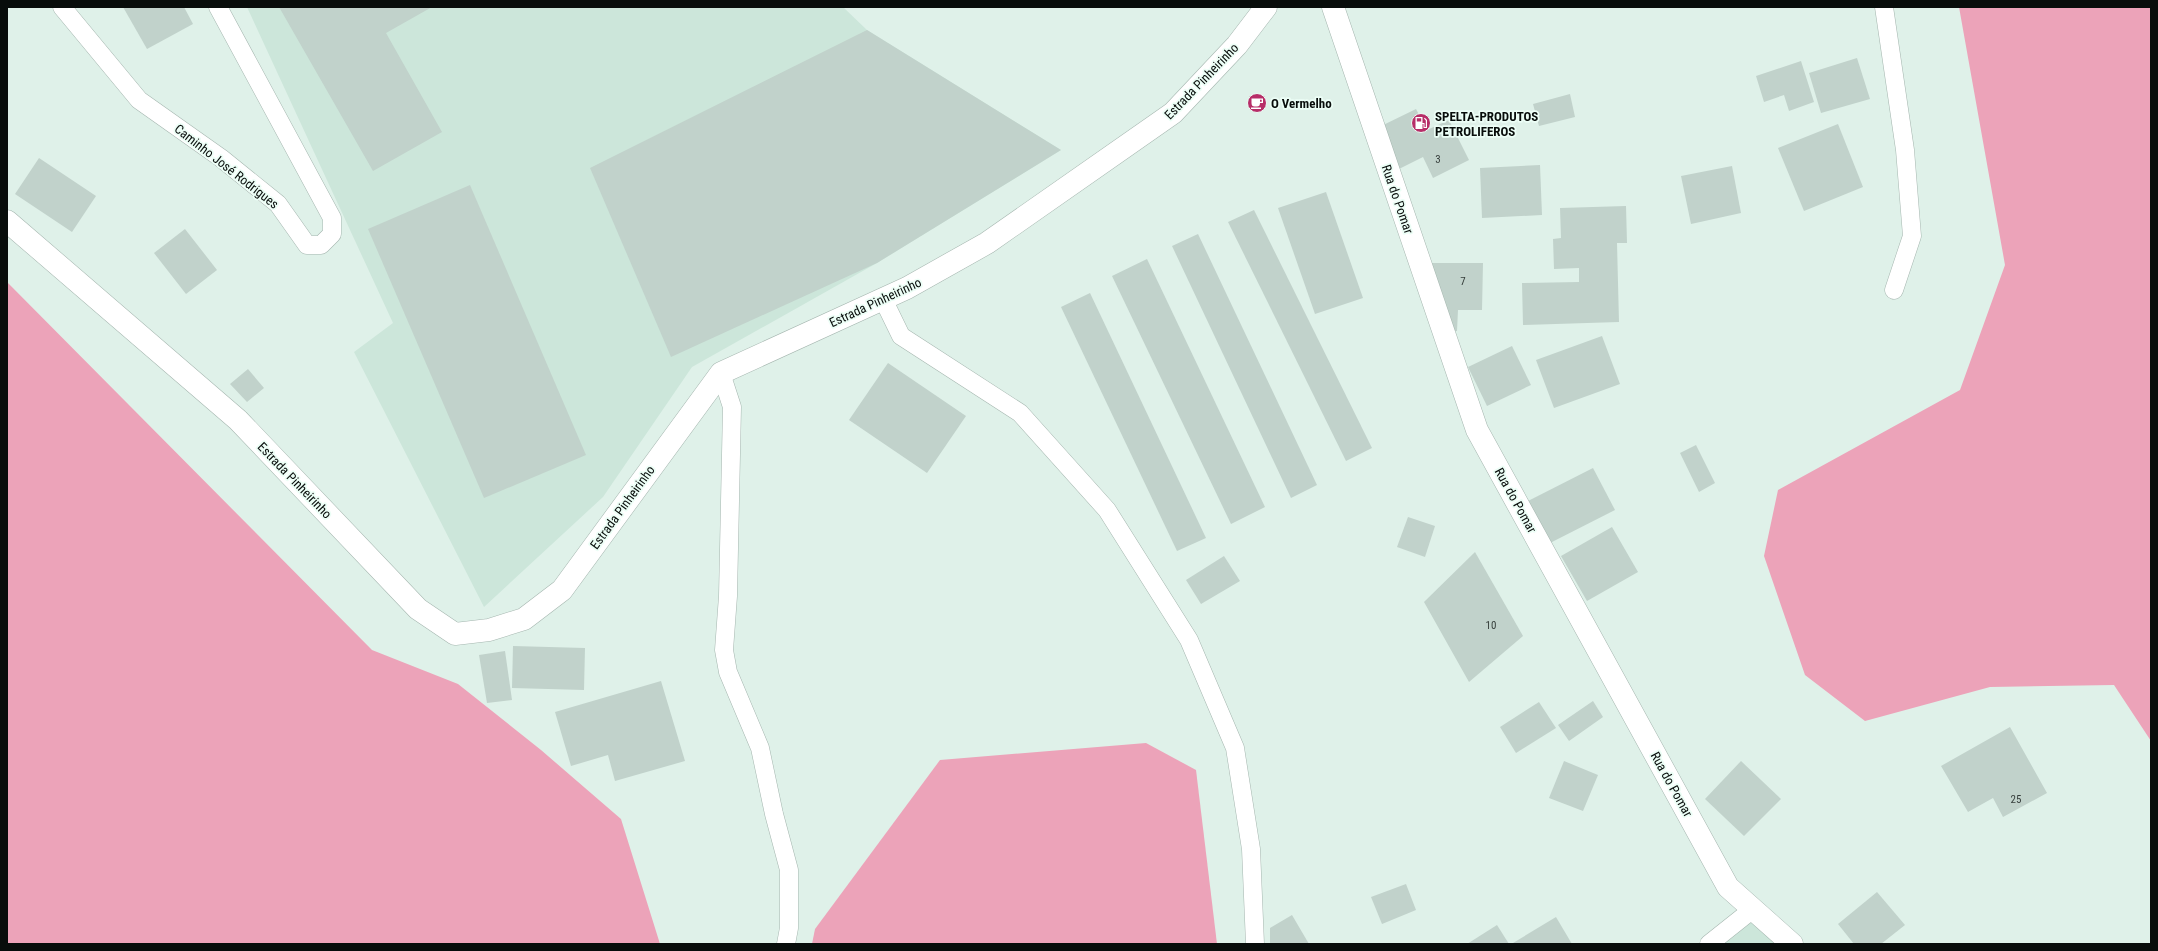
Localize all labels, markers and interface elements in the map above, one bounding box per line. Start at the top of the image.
street label: Estrada Pinheirinho [1161,40,1241,122]
cafe icon: O Vermelho [1246,92,1268,114]
place label: O Vermelho [1271,96,1332,111]
place label: SPELTA-PRODUTOS PETROLIFEROS [1435,109,1538,139]
fuel station icon: SPELTA-PRODUTOS PETROLIFEROS [1410,112,1432,134]
street label: Caminho José Rodrigues [172,121,282,212]
house number: 3 [1435,153,1441,166]
street label: Rua do Pomar [1379,163,1416,236]
street label: Estrada Pinheirinho [827,275,924,330]
house number: 7 [1460,275,1466,288]
street label: Estrada Pinheirinho [255,439,335,521]
street label: Estrada Pinheirinho [587,463,658,552]
street label: Rua do Pomar [1492,465,1540,535]
house number: 10 [1486,619,1496,632]
street label: Rua do Pomar [1648,749,1696,819]
house number: 25 [2011,793,2021,806]

